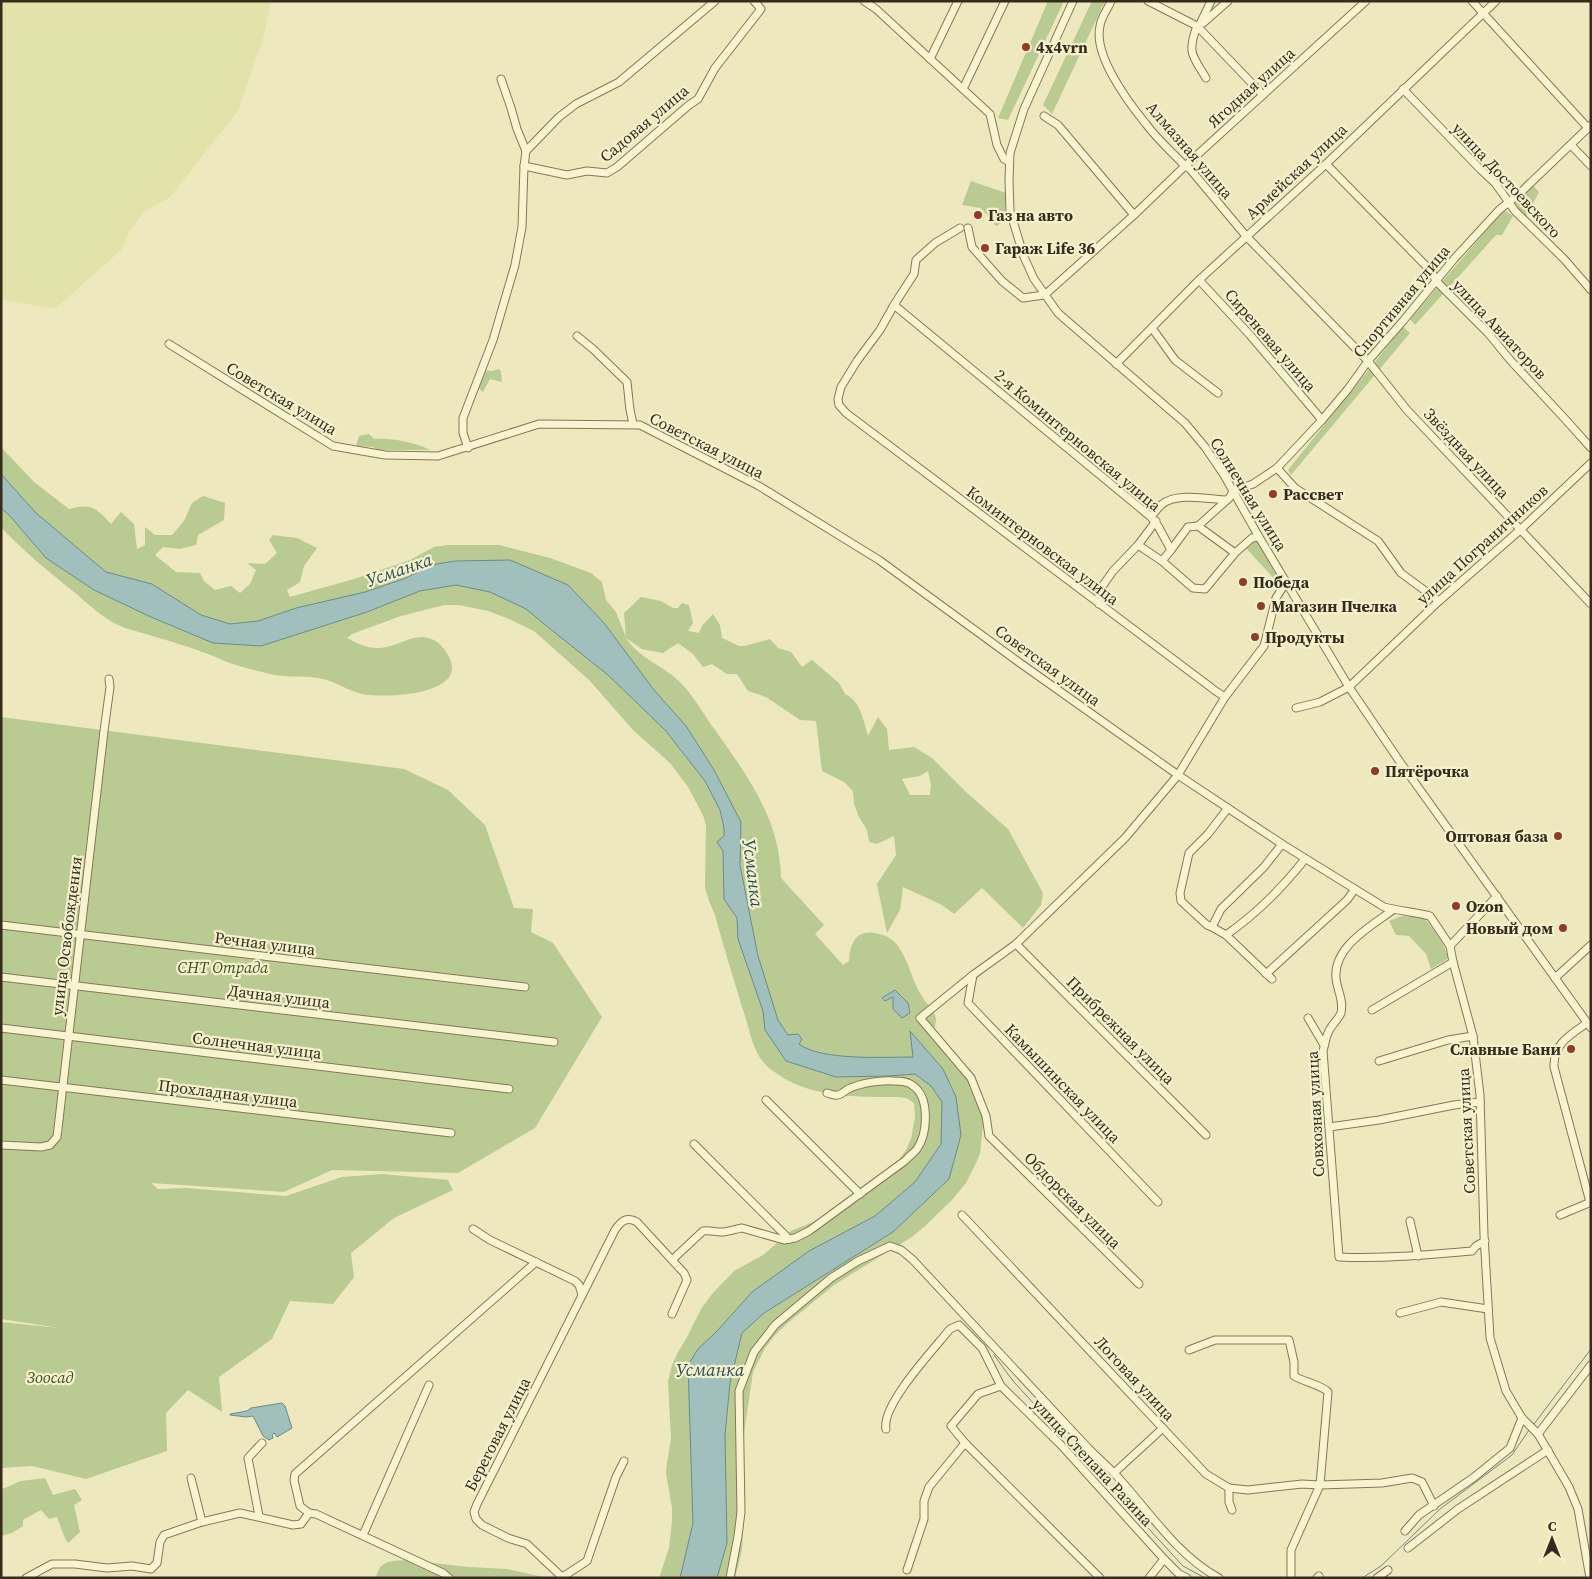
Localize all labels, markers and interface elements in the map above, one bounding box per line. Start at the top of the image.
place label: 4x4vrn [1036,36,1088,58]
marker: 4x4vrn [1020,41,1032,53]
street label: Ягодная улица [1203,41,1300,132]
street label: Садовая улица [595,79,694,167]
street label: Алмазная улица [1142,97,1239,204]
street label: улица Достоевского [1447,117,1567,243]
street label: Армейская улица [1240,118,1352,224]
place label: Газ на авто [988,204,1073,226]
marker: Газ на авто [972,209,984,221]
place label: Гараж Life 36 [995,237,1096,259]
street label: Спортивная улица [1347,239,1455,362]
marker: Гараж Life 36 [979,242,991,254]
street label: улица Авиаторов [1448,274,1552,384]
street label: Сиреневая улица [1220,284,1322,397]
street label: Советская улица [223,356,342,440]
street label: 2-я Коминтерновская улица [990,364,1166,517]
street label: Звёздная улица [1419,403,1515,504]
street label: Советская улица [646,407,769,484]
street label: Солнечная улица [1205,433,1293,556]
street label: улица Пограничников [1412,479,1552,609]
street label: Коминтерновская улица [962,480,1124,610]
place label: Рассвет [1283,483,1343,505]
marker: Рассвет [1267,488,1279,500]
water label: Усманка [362,546,436,593]
place label: Победа [1253,571,1310,593]
marker: Победа [1237,576,1249,588]
place label: Магазин Пчелка [1271,595,1398,617]
marker: Магазин Пчелка [1255,600,1267,612]
street label: Советская улица [991,619,1106,711]
place label: Продукты [1265,626,1345,648]
marker: Продукты [1249,631,1261,643]
place label: Пятёрочка [1385,760,1470,782]
marker: Пятёрочка [1369,765,1381,777]
place label: Оптовая база [1445,825,1549,847]
marker: Оптовая база [1552,830,1564,842]
water label: Усманка [737,837,770,909]
street label: улица Освобождения [45,855,87,1017]
place label: Ozon [1466,895,1504,917]
marker: Ozon [1450,900,1462,912]
place label: Новый дом [1466,917,1553,939]
marker: Новый дом [1557,922,1569,934]
street label: Речная улица [213,926,318,960]
park label: СНТ Отрада [178,956,269,978]
street label: Прибрежная улица [1062,971,1181,1090]
street label: Дачная улица [227,979,332,1013]
street label: Камышинская улица [1000,1018,1126,1148]
street label: Солнечная улица [191,1026,324,1064]
place label: Славные Бани [1450,1038,1562,1060]
marker: Славные Бани [1565,1043,1577,1055]
street label: Совхозная улица [1301,1049,1329,1178]
street label: Советская улица [1452,1067,1480,1194]
street label: Прохладная улица [157,1074,300,1113]
street label: Обдорская улица [1020,1147,1127,1254]
street label: Логовая улица [1090,1331,1181,1426]
water label: Усманка [676,1357,745,1382]
park label: Зоосад [27,1366,74,1388]
street label: Береговая улица [459,1373,536,1495]
street label: улица Степана Разина [1028,1393,1159,1532]
north arrow [1527,1514,1577,1564]
text: С [1548,1516,1557,1536]

